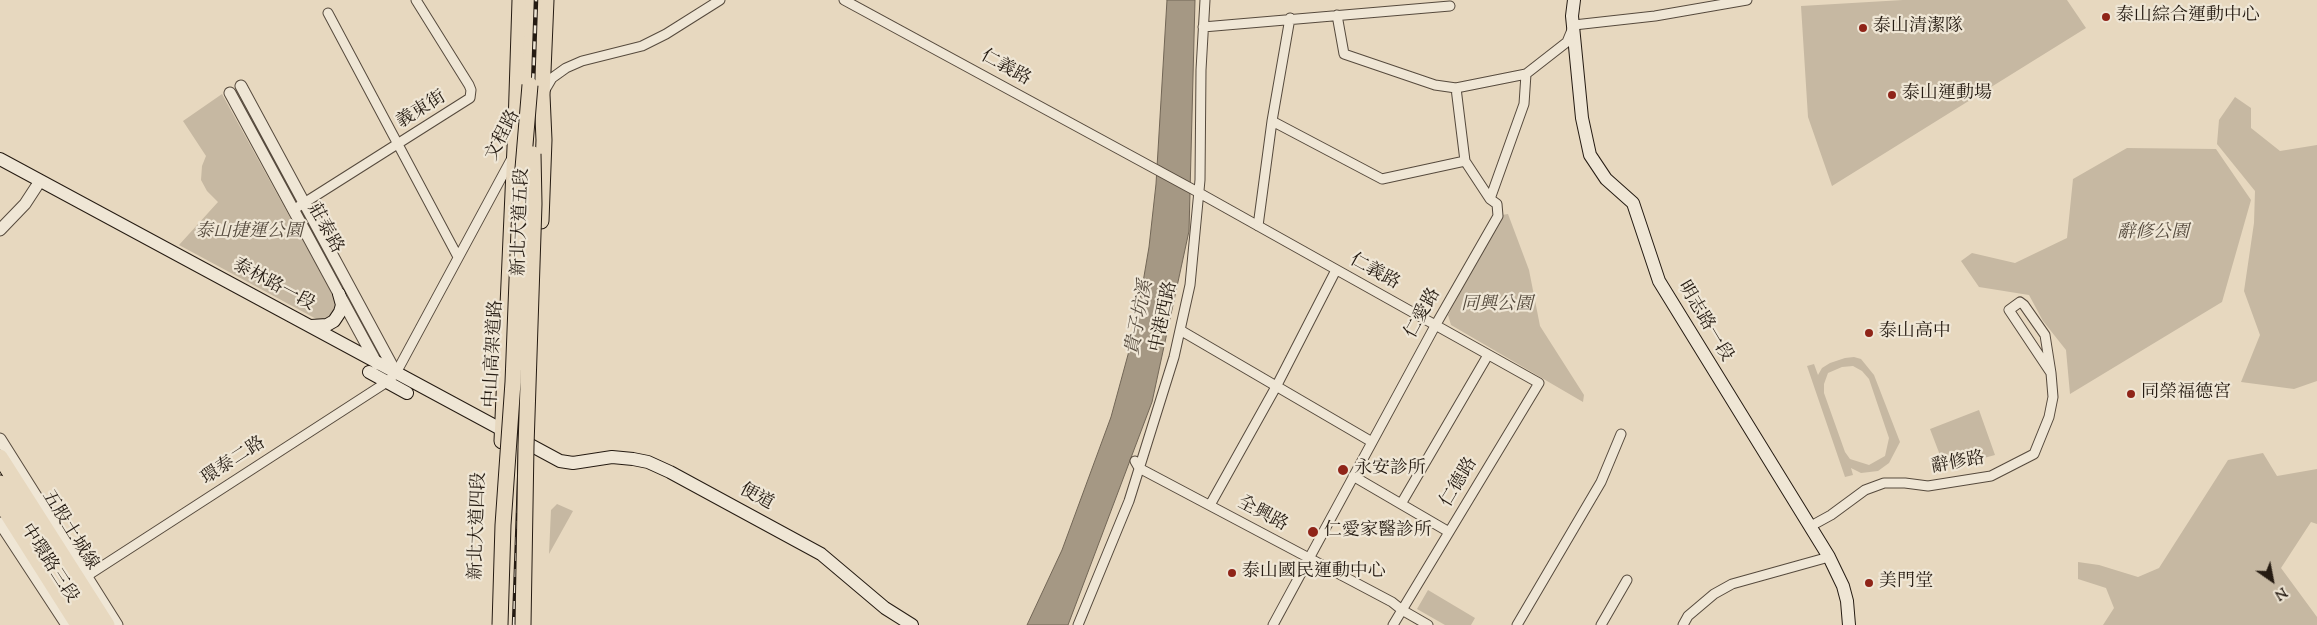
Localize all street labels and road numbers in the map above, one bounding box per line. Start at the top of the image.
street label: 仁義路 [976,46,1034,92]
street label: 義東街 [393,88,451,134]
street label: 文程路 [482,107,526,165]
street label: 新北大道五段 [509,168,535,276]
street label: 莊泰路 [301,200,347,258]
street label: 仁義路 [1345,250,1403,296]
street label: 泰林路一段 [228,255,318,317]
street label: 明志路一段 [1672,278,1736,366]
street label: 中港西路 [1147,280,1183,354]
street label: 仁愛路 [1401,285,1447,343]
street label: 中山高架道路 [481,300,509,408]
street label: 環泰二路 [198,433,270,491]
street label: 辭修路 [1930,449,1986,479]
street label: 仁德路 [1437,454,1483,512]
street label: 新北大道四段 [466,472,492,580]
street label: 便道 [735,480,777,516]
street label: 五股土城線 [36,487,102,575]
street label: 全興路 [1233,493,1291,537]
street label: 中環路三段 [14,520,82,608]

